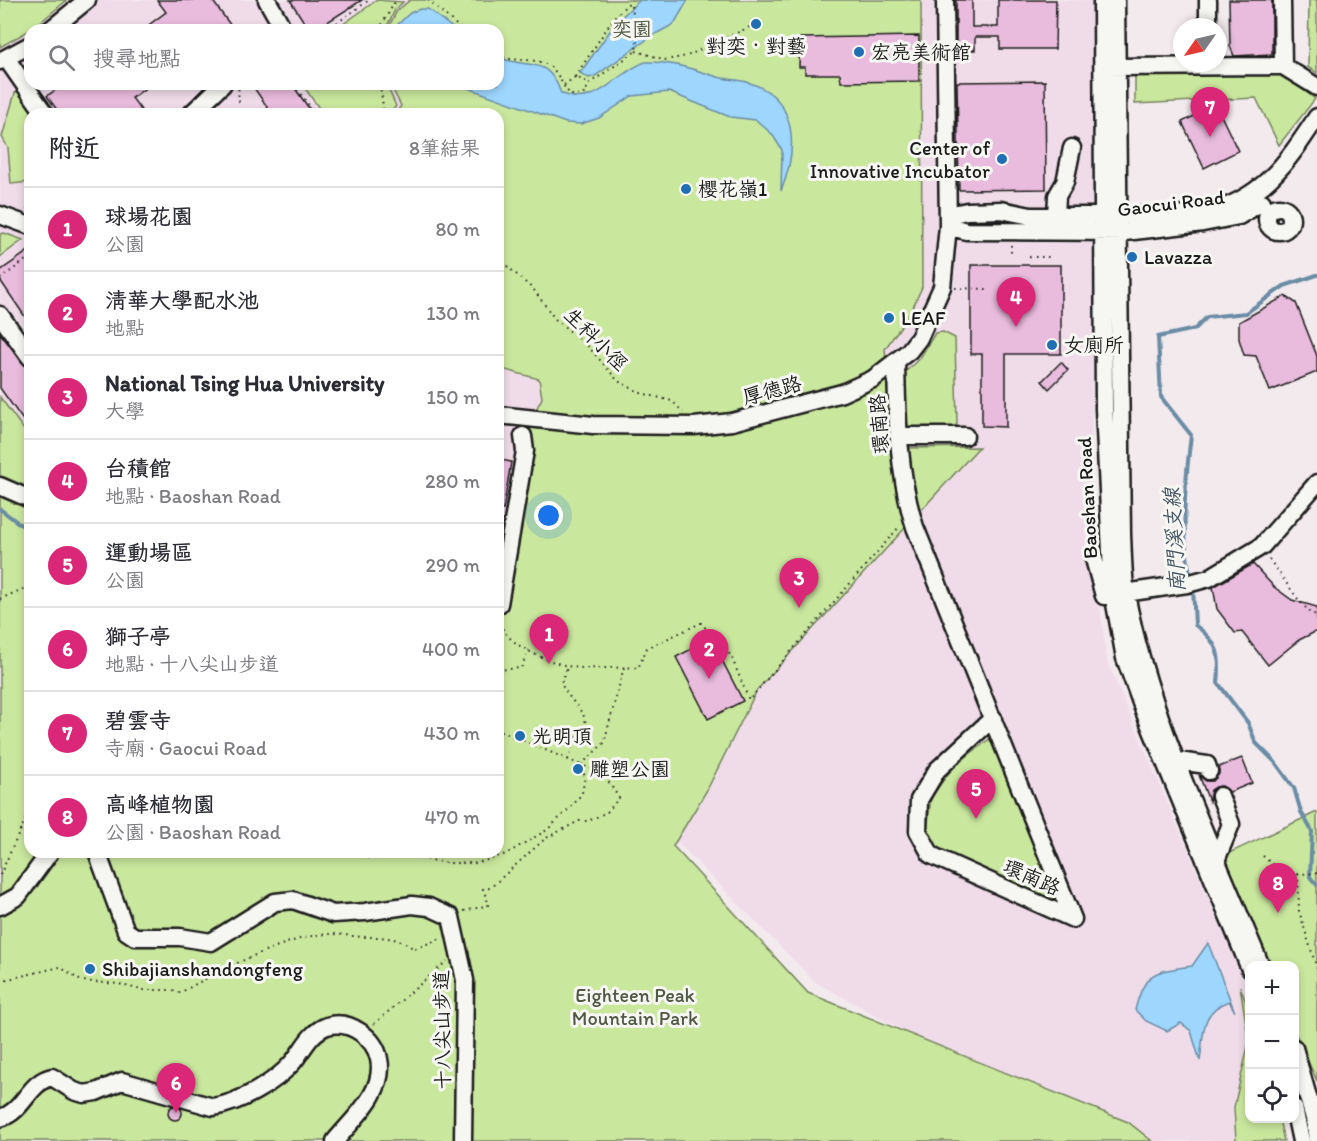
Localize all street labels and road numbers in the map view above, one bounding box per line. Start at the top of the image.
street label: Gaocui Road [1116,184,1226,222]
street label: 生科小徑 [559,302,633,376]
street label: 厚德路 [740,370,805,409]
street label: 環南路 [865,392,893,455]
street label: Baoshan Road [1072,436,1102,560]
street label: 環南路 [1000,854,1065,901]
street label: 十八尖山步道 [429,970,455,1090]

